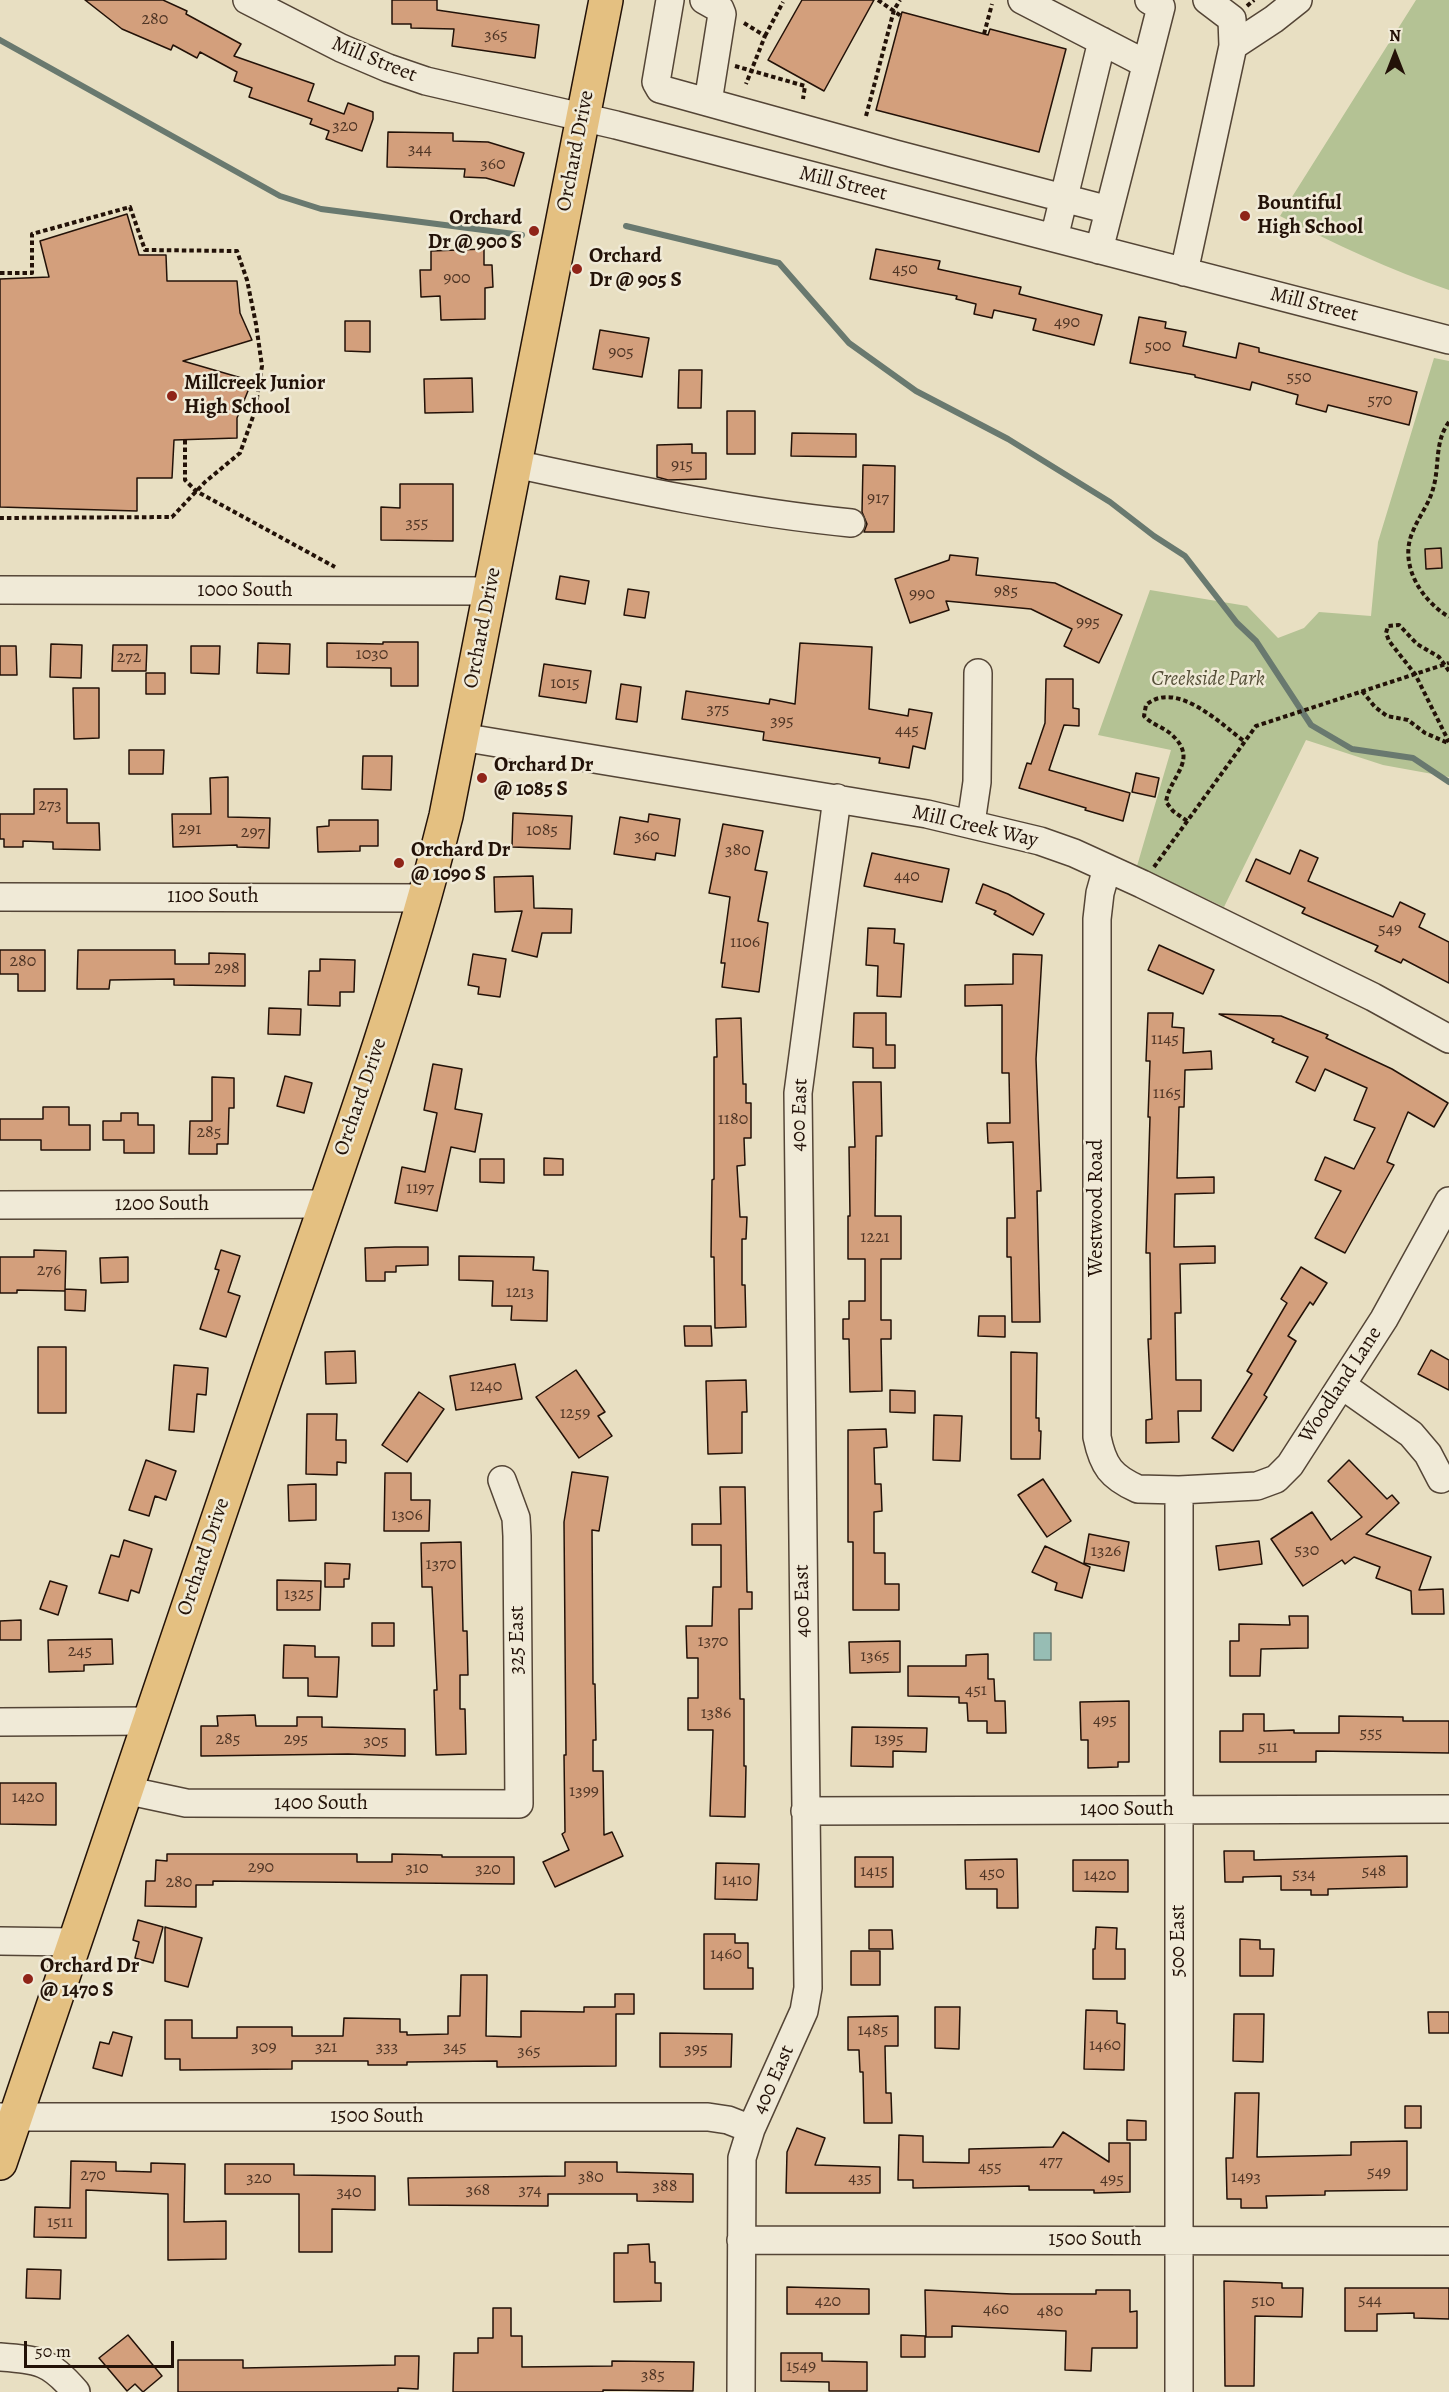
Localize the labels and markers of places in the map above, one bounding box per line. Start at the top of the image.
place label: Bountiful High School [1257,191,1363,241]
place label: Orchard Dr @ 900 S [428,206,522,256]
marker: Bountiful High School [1238,209,1252,223]
marker: Orchard Dr @ 900 S [527,224,541,238]
place label: Orchard Dr @ 905 S [589,244,682,294]
marker: Orchard Dr @ 905 S [570,262,584,276]
place label: Millcreek Junior High School [184,371,325,421]
marker: Millcreek Junior High School [165,389,179,403]
place label: Orchard Dr @ 1085 S [494,753,593,803]
marker: Orchard Dr @ 1085 S [475,771,489,785]
place label: Orchard Dr @ 1090 S [411,838,510,888]
marker: Orchard Dr @ 1090 S [392,856,406,870]
place label: Orchard Dr @ 1470 S [40,1954,139,2004]
marker: Orchard Dr @ 1470 S [21,1972,35,1986]

